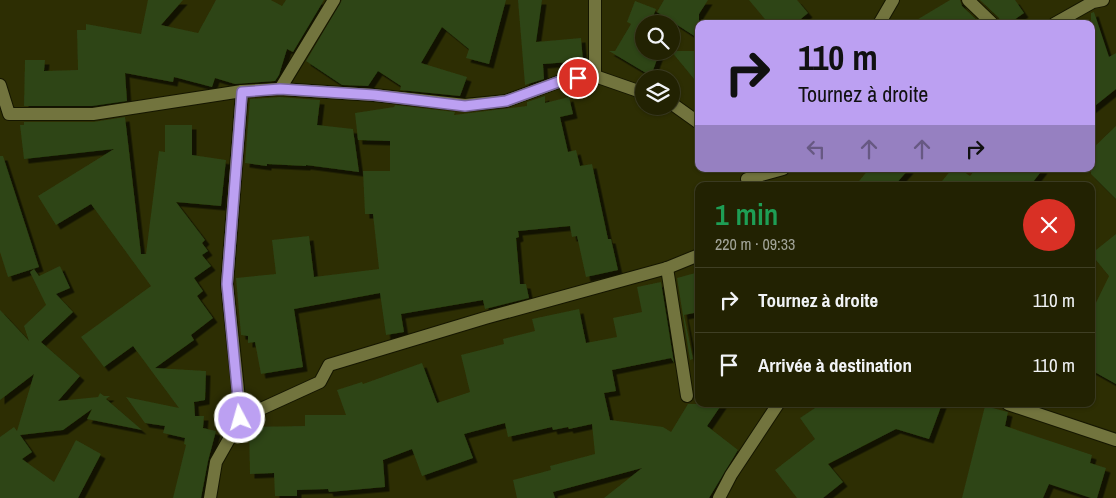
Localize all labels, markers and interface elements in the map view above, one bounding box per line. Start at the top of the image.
map controls [635,15,680,115]
button: search [635,15,680,60]
text: 110 m [798,34,878,81]
icon: right [715,40,780,105]
pin [557,57,599,99]
icon: arrive [564,64,592,92]
button: layers [635,70,680,115]
text: Tournez à droite [798,79,928,109]
icon: left [802,135,830,163]
icon: ahead [855,135,883,163]
icon: ahead [908,135,936,163]
icon: right [961,135,989,163]
text: 1 min [715,194,778,234]
button: close [1023,199,1075,251]
text: 220 m · 09:33 [715,233,795,255]
icon: right [715,286,743,314]
text: Tournez à droite [758,287,878,313]
text: 110 m [1033,287,1075,313]
icon: arrive [715,351,743,379]
text: Arrivée à destination [758,352,912,378]
text: 110 m [1033,352,1075,378]
position arrow [213,391,265,443]

